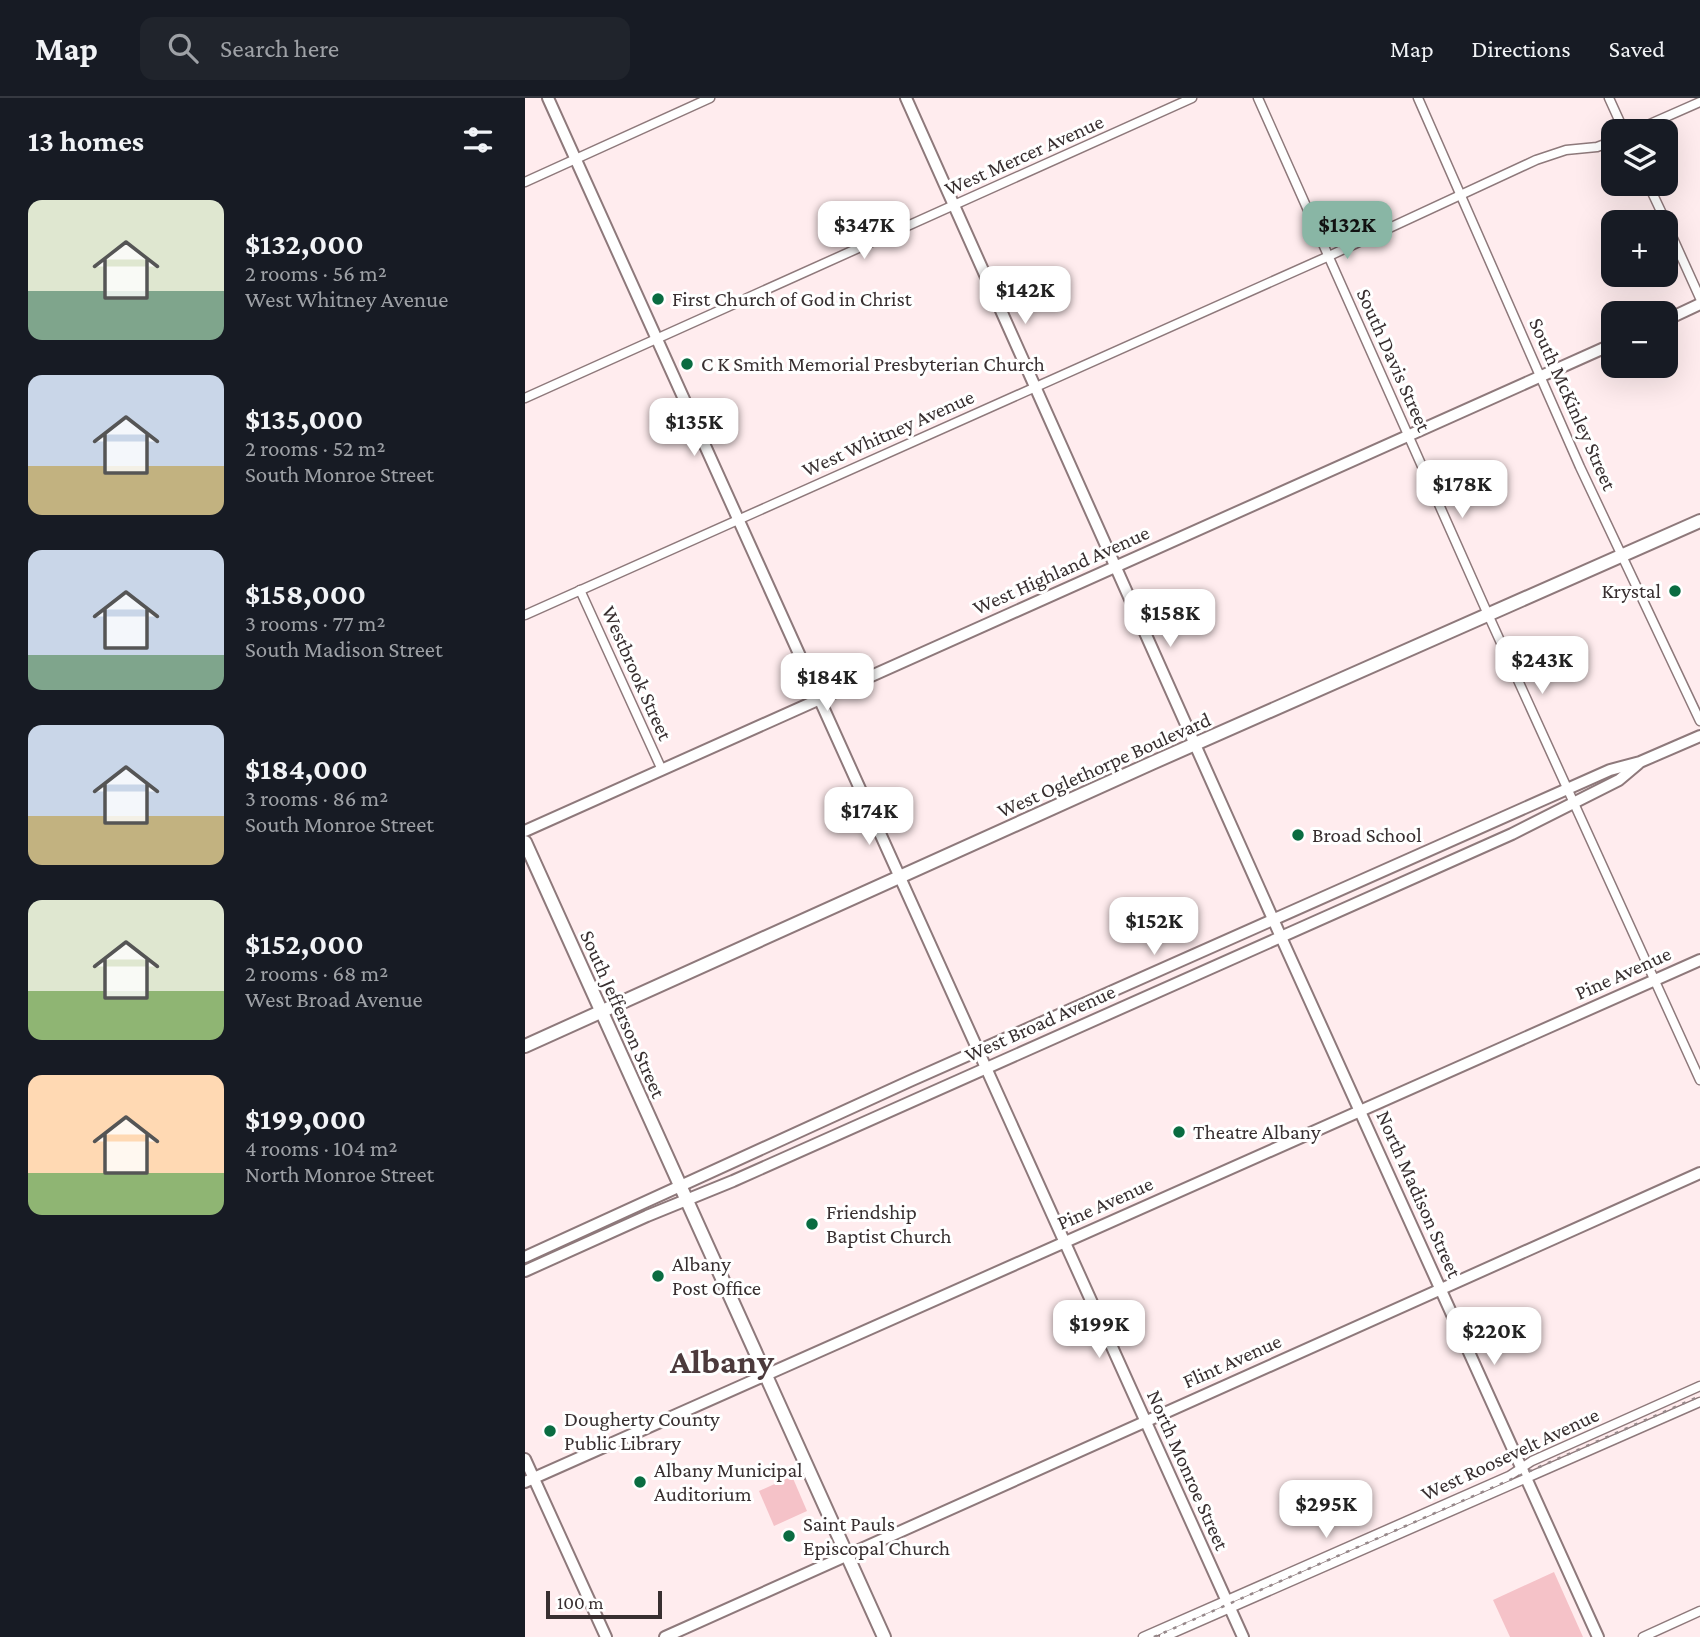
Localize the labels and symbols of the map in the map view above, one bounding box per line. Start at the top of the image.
street label: West Mercer Avenue [941,109,1107,201]
pin: $347K [815,202,913,261]
pin: $132K [1298,202,1396,261]
pin: $142K [976,266,1074,326]
street label: South Davis Street [1352,285,1437,436]
place label: First Church of God in Christ [672,287,913,311]
marker: First Church of God in Christ [650,291,666,307]
street label: South McKinley Street [1524,314,1622,495]
place label: C K Smith Memorial Presbyterian Church [701,352,1045,376]
marker: C K Smith Memorial Presbyterian Church [679,356,695,372]
street label: West Whitney Avenue [798,384,978,482]
pin: $135K [645,398,743,458]
pin: $178K [1413,460,1511,520]
street label: West Highland Avenue [969,520,1153,620]
place label: Krystal [1602,579,1661,603]
marker: Krystal [1667,583,1683,599]
pin: $158K [1121,589,1219,649]
street label: Westbrook Street [597,602,678,745]
pin: $243K [1493,636,1591,696]
pin: $184K [778,654,876,713]
street label: West Oglethorpe Boulevard [994,707,1214,823]
pin: $174K [820,788,918,847]
place label: Broad School [1312,823,1422,847]
marker: Broad School [1290,827,1306,843]
pin: $152K [1105,898,1203,957]
street label: South Jefferson Street [575,926,671,1102]
street label: Pine Avenue [1571,941,1675,1005]
street label: West Broad Avenue [961,979,1119,1067]
street label: North Madison Street [1371,1107,1467,1282]
place label: Theatre Albany [1193,1120,1321,1144]
marker: Theatre Albany [1171,1124,1187,1140]
street label: Pine Avenue [1053,1171,1157,1235]
place label: Friendship Baptist Church [826,1200,952,1248]
marker: Friendship Baptist Church [804,1216,820,1232]
place label: Albany Post Office [672,1252,761,1300]
marker: Albany Post Office [650,1268,666,1284]
pin: $199K [1050,1300,1148,1360]
pin: $220K [1445,1308,1543,1367]
street label: Flint Avenue [1179,1329,1285,1393]
district label: Albany [669,1342,775,1381]
street label: North Monroe Street [1142,1386,1235,1555]
street label: West Roosevelt Avenue [1417,1402,1603,1506]
place label: Dougherty County Public Library [564,1407,720,1455]
marker: Dougherty County Public Library [542,1423,558,1439]
place label: Albany Municipal Auditorium [654,1458,803,1506]
marker: Albany Municipal Auditorium [632,1474,648,1490]
pin: $295K [1277,1480,1375,1540]
place label: Saint Pauls Episcopal Church [803,1512,950,1560]
marker: Saint Pauls Episcopal Church [781,1528,797,1544]
scale bar [546,1588,661,1620]

